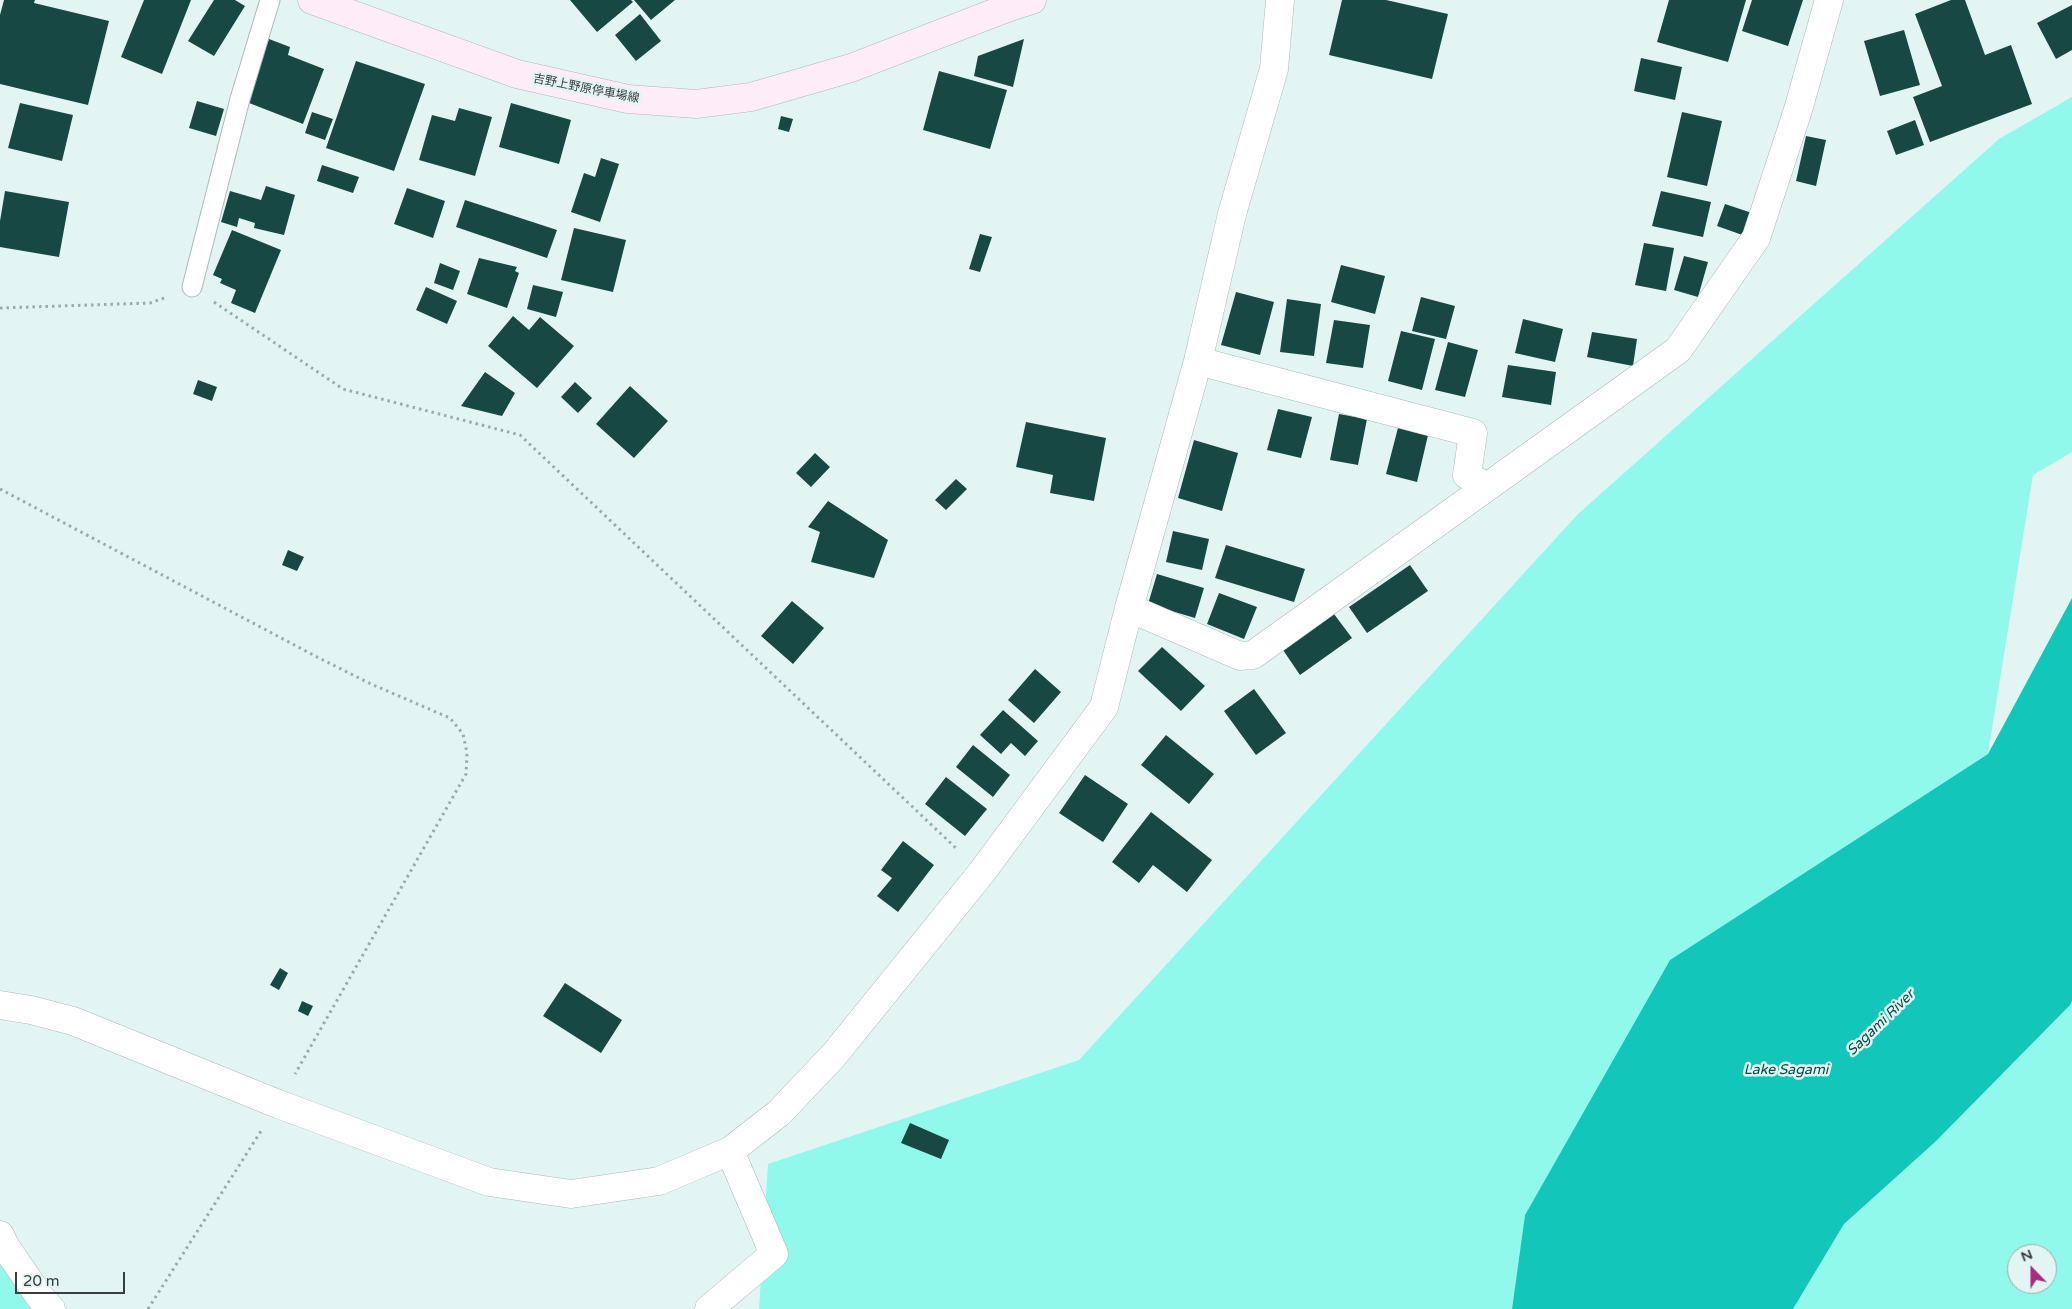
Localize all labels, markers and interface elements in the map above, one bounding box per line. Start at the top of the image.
street label: 吉野上野原停車場線 [532,72,640,106]
water label: Sagami River [1844,987,1918,1059]
water label: Lake Sagami [1744,1062,1828,1078]
north arrow [2007,1244,2057,1294]
text: N [2018,1246,2035,1266]
scale bar [18,1262,128,1294]
text: 20 m [23,1272,60,1290]

